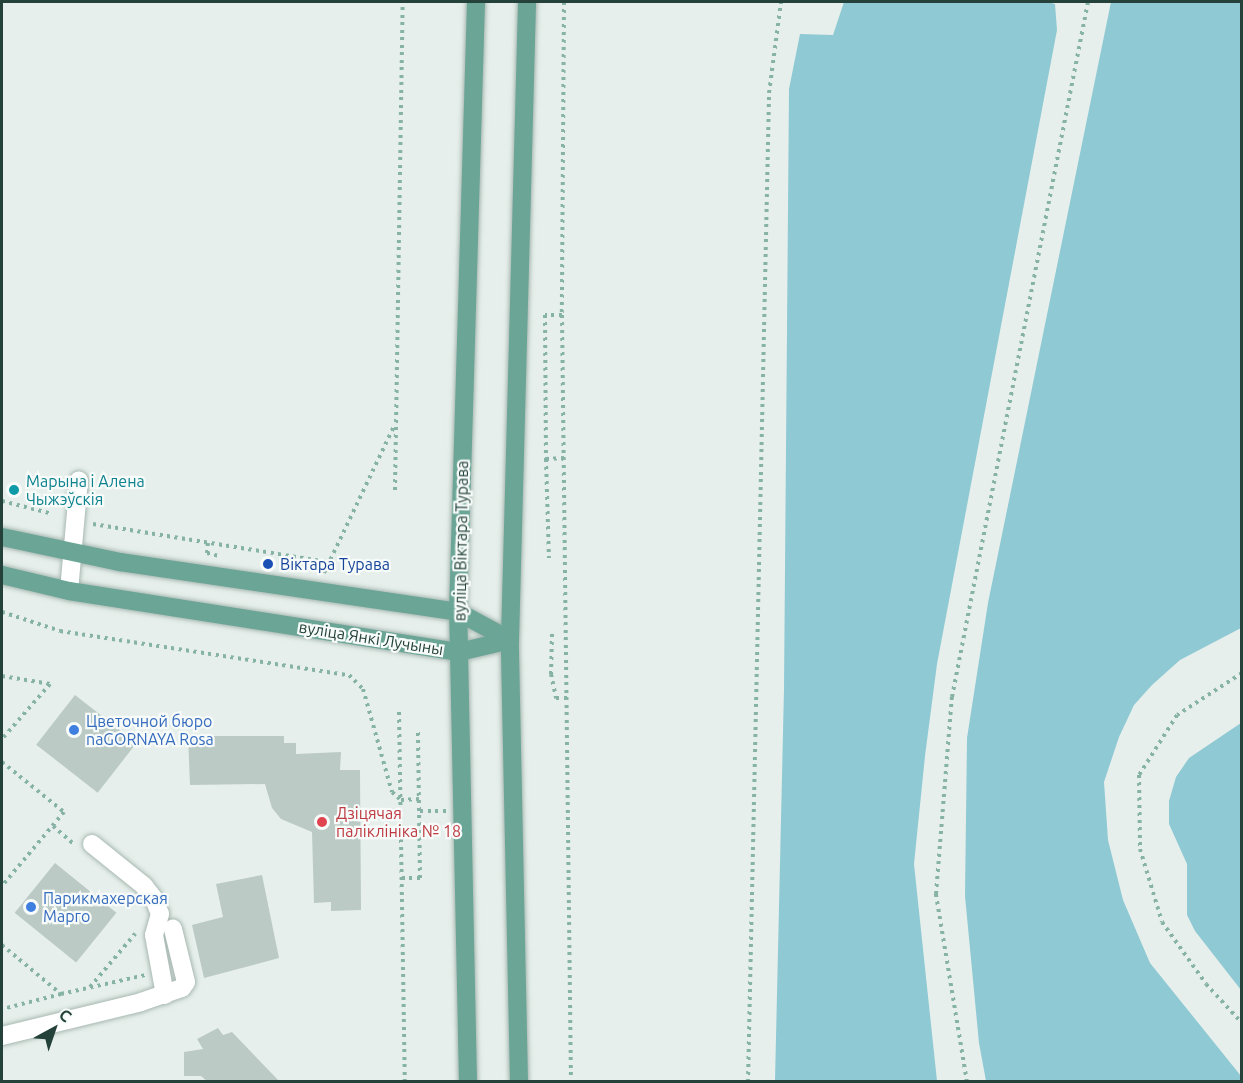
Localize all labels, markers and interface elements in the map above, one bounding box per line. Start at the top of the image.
street label: вуліца Віктара Турава [450,461,472,621]
place label: Марына і Алена Чыжэўскія [26,471,145,509]
marker: Марына і Алена Чыжэўскія [7,483,21,497]
place label: Віктара Турава [280,554,390,574]
marker: Віктара Турава [261,557,275,571]
street label: вуліца Янкі Лучыны [297,617,445,659]
place label: Цветочной бюро naGORNAYA Rosa [86,711,214,749]
marker: Цветочной бюро naGORNAYA Rosa [67,723,81,737]
place label: Дзіцячая паліклініка № 18 [336,803,461,841]
marker: Дзіцячая паліклініка № 18 [313,813,331,831]
place label: Парикмахерская Марго [43,888,168,926]
marker: Парикмахерская Марго [24,900,38,914]
north arrow [24,999,84,1059]
text: С [56,1005,75,1025]

